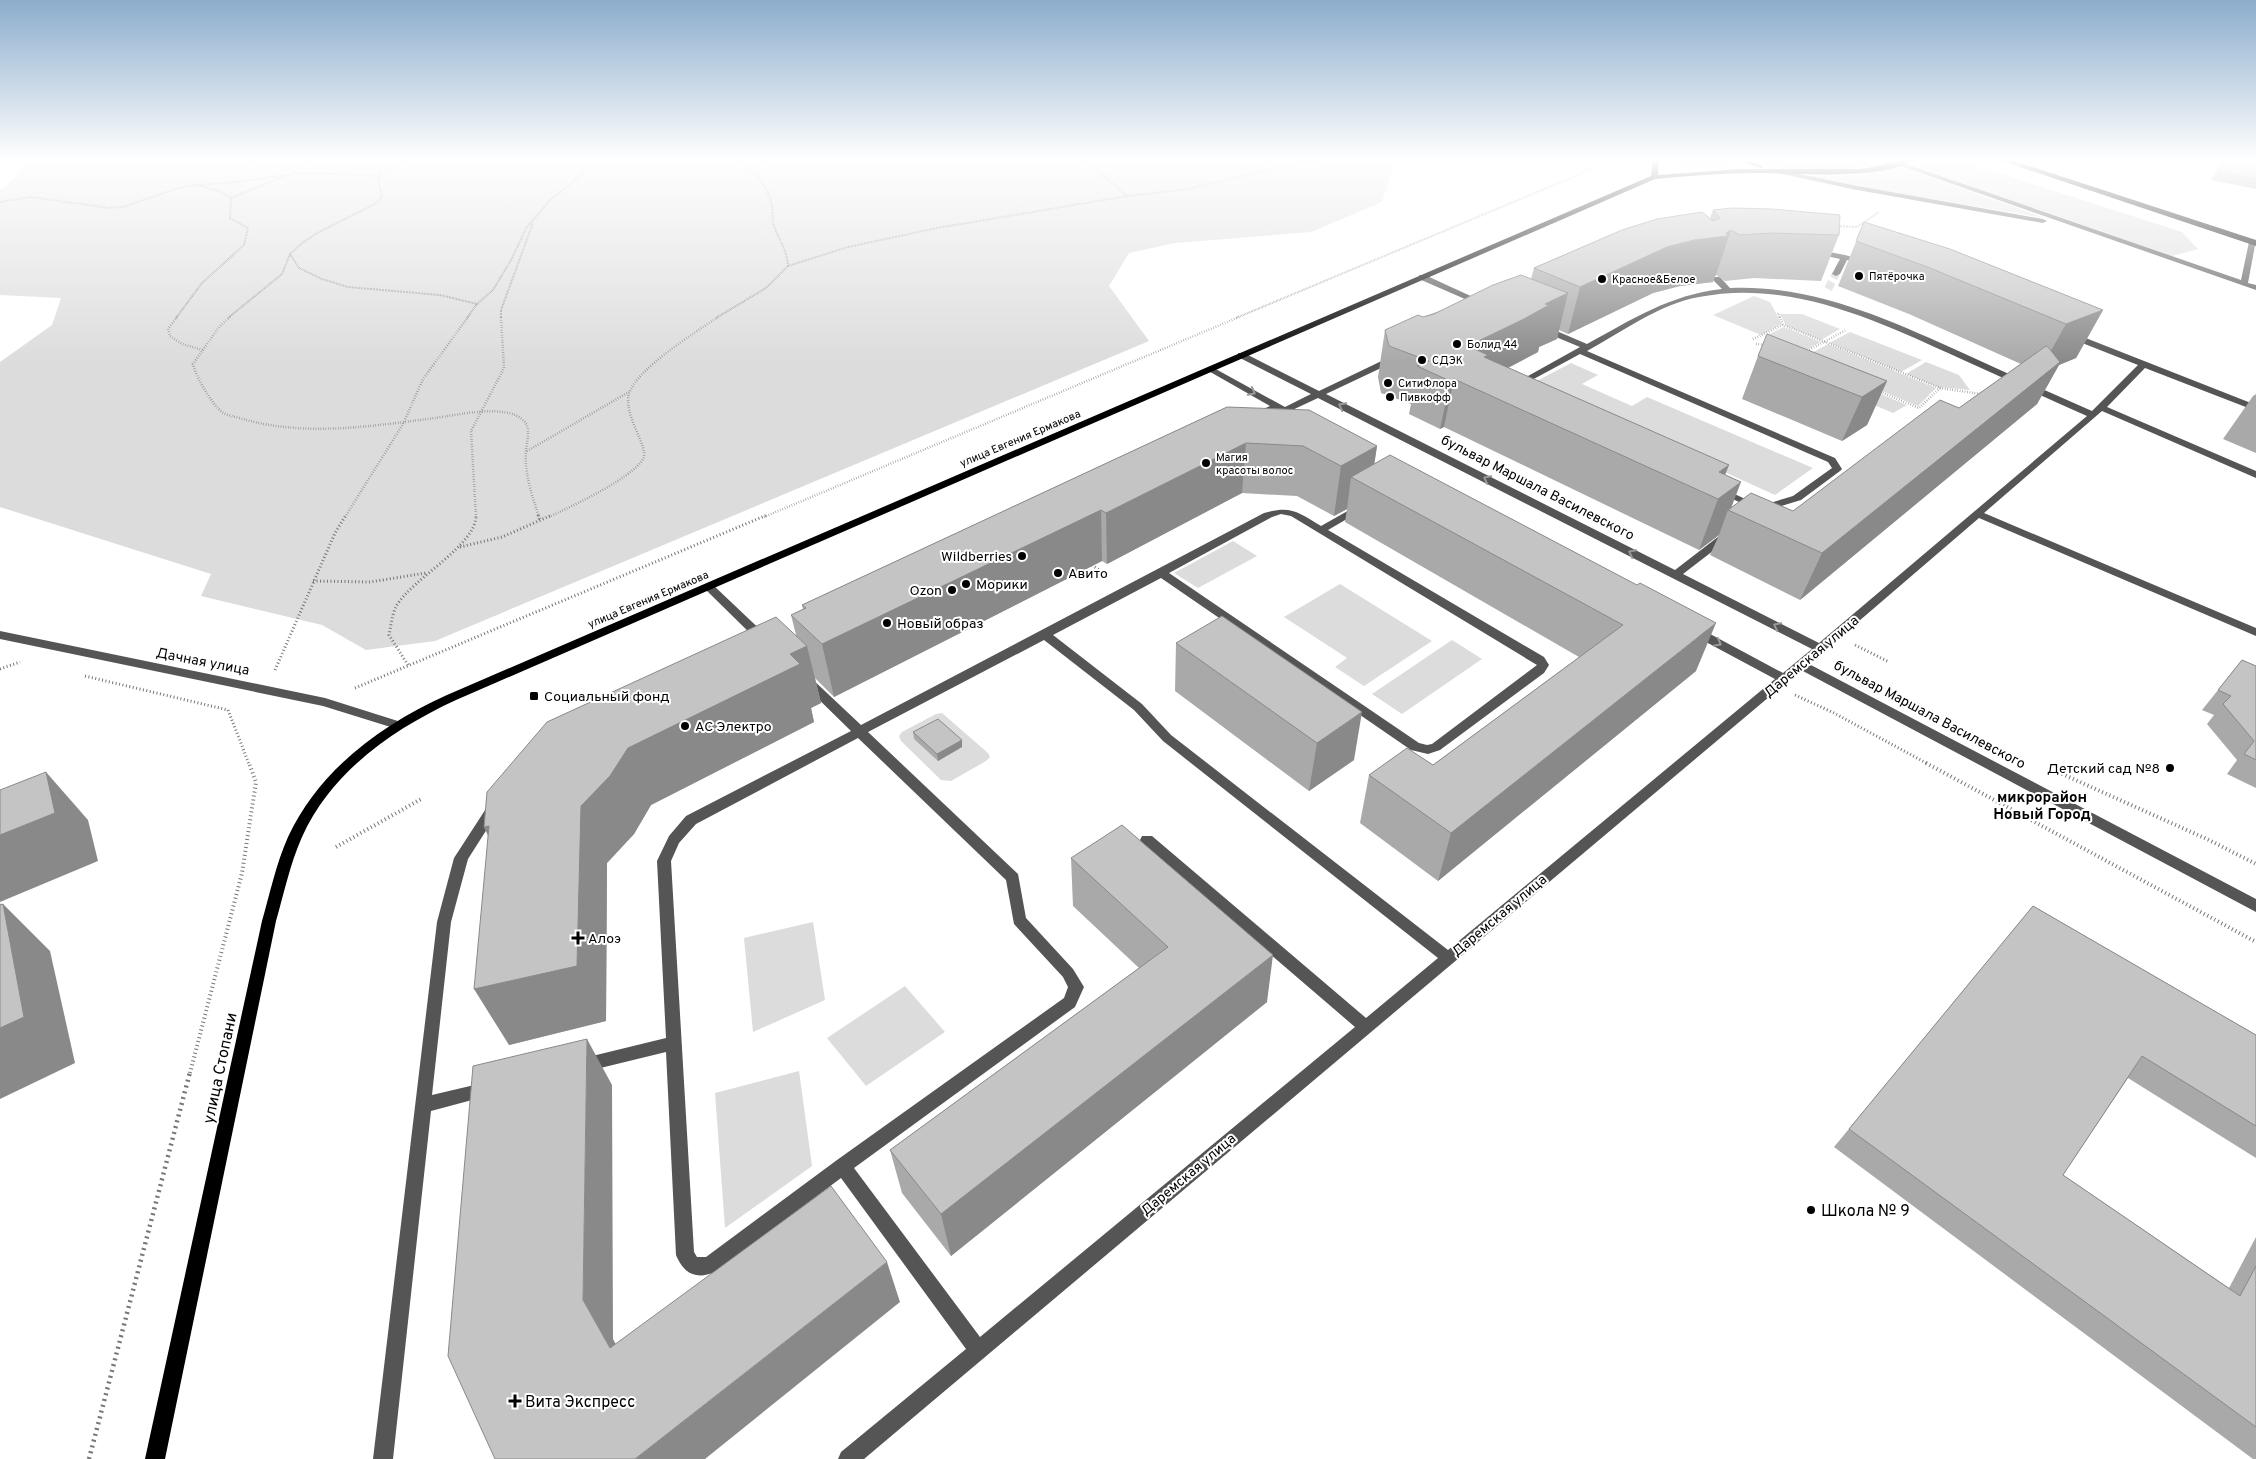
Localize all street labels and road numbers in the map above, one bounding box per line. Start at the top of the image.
street label: улица Евгения Ермакова [958,407,1083,471]
street label: бульвар Маршала Василевского [1438,432,1637,545]
street label: улица Евгения Ермакова [586,568,711,632]
street label: Даремская улица [1761,613,1863,702]
street label: Дачная улица [155,645,251,680]
street label: бульвар Маршала Василевского [1830,657,2028,773]
street label: Даремская улица [1449,872,1551,961]
street label: улица Стопани [199,1011,243,1126]
street label: Даремская улица [1138,1131,1240,1220]

